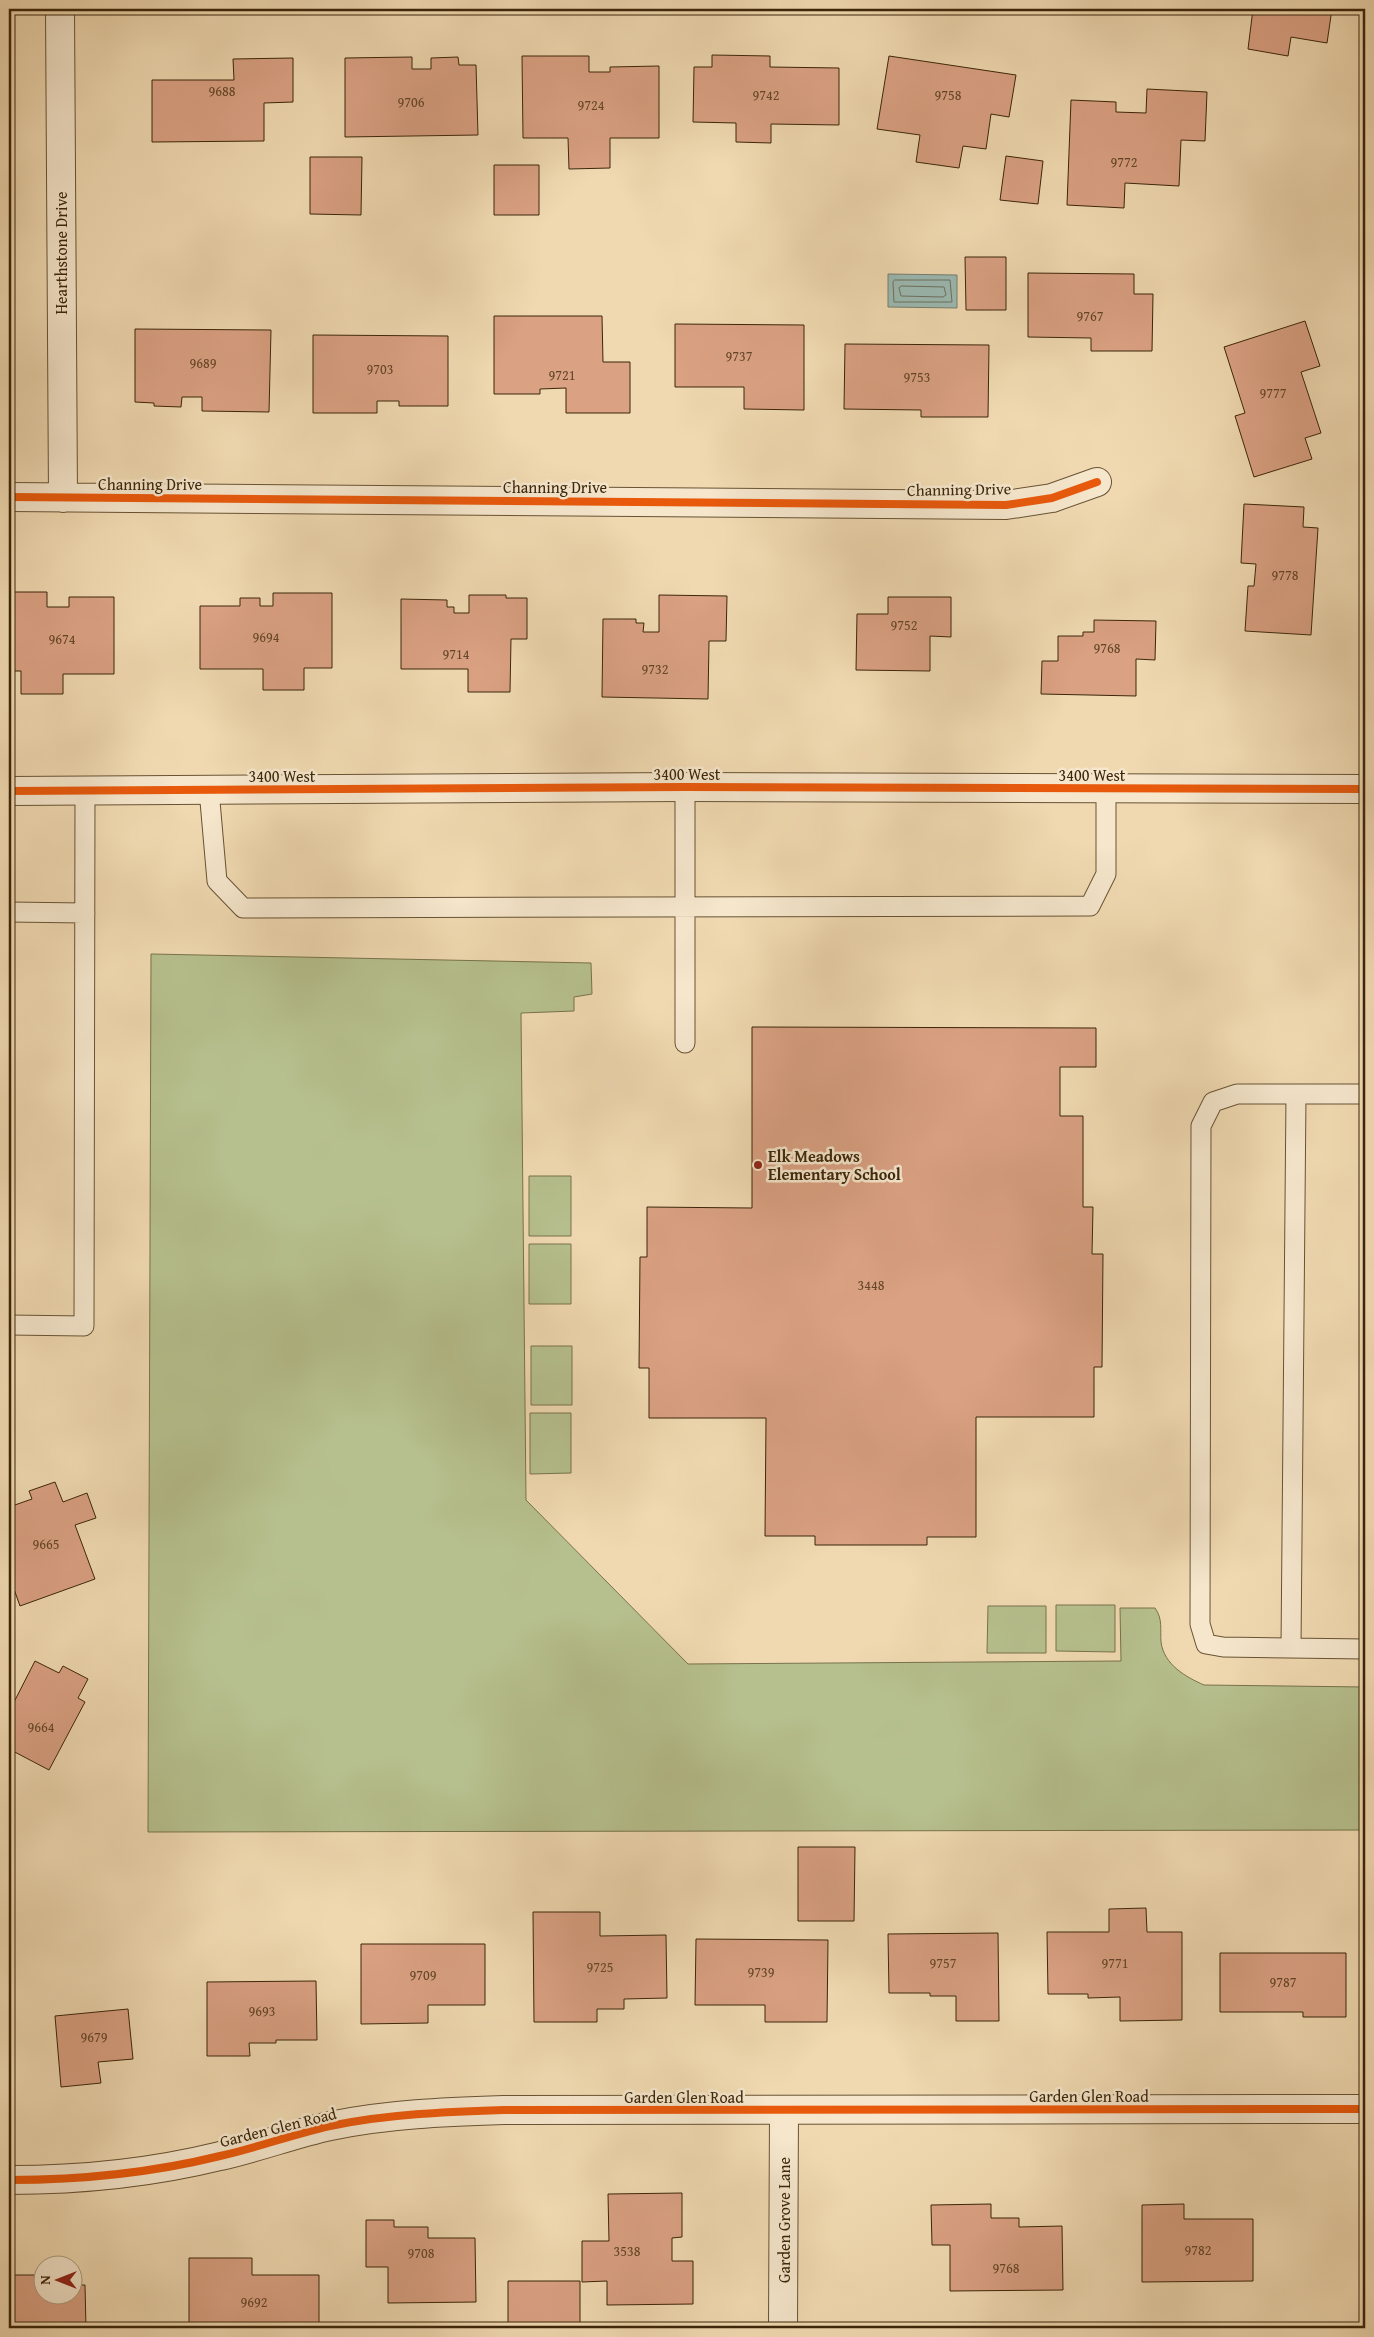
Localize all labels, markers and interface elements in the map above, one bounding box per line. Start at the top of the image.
house number: 9688 [209,81,236,101]
house number: 9742 [753,85,779,105]
house number: 9758 [935,85,962,105]
house number: 9706 [398,92,425,112]
house number: 9724 [578,95,605,115]
house number: 9772 [1111,152,1137,172]
street label: Hearthstone Drive [49,192,73,315]
house number: 9767 [1077,306,1104,326]
house number: 9737 [726,346,753,366]
house number: 9689 [190,353,217,373]
house number: 9703 [367,359,393,379]
house number: 9721 [549,365,575,385]
house number: 9753 [904,367,930,387]
house number: 9777 [1260,383,1287,403]
street label: Channing Drive [98,472,202,496]
street label: Channing Drive [503,475,607,499]
street label: Channing Drive [907,476,1011,502]
house number: 9778 [1272,565,1299,585]
house number: 9752 [891,615,917,635]
house number: 9694 [253,627,280,647]
house number: 9674 [49,629,76,649]
house number: 9768 [1094,638,1121,658]
house number: 9714 [443,644,470,664]
house number: 9732 [642,659,668,679]
street label: 3400 West [654,762,721,786]
street label: 3400 West [1059,763,1126,787]
street label: 3400 West [249,764,316,788]
place label: Elk Meadows Elementary School [768,1144,901,1186]
marker: Elk Meadows Elementary School [752,1159,764,1171]
house number: 3448 [858,1275,885,1295]
house number: 9665 [33,1534,59,1554]
house number: 9664 [28,1717,55,1737]
house number: 9757 [930,1953,957,1973]
house number: 9771 [1102,1953,1128,1973]
house number: 9725 [587,1957,613,1977]
house number: 9739 [748,1962,775,1982]
house number: 9709 [410,1965,437,1985]
house number: 9787 [1270,1972,1297,1992]
house number: 9693 [249,2001,275,2021]
house number: 9679 [81,2027,108,2047]
street label: Garden Glen Road [1029,2084,1149,2108]
street label: Garden Glen Road [624,2085,744,2109]
street label: Garden Glen Road [217,2101,339,2153]
street label: Garden Grove Lane [772,2157,796,2283]
house number: 9782 [1185,2240,1211,2260]
house number: 3538 [614,2241,641,2261]
house number: 9708 [408,2243,435,2263]
north arrow [32,2254,82,2304]
house number: 9768 [993,2258,1020,2278]
text: N [35,2275,55,2285]
house number: 9692 [241,2292,267,2312]

